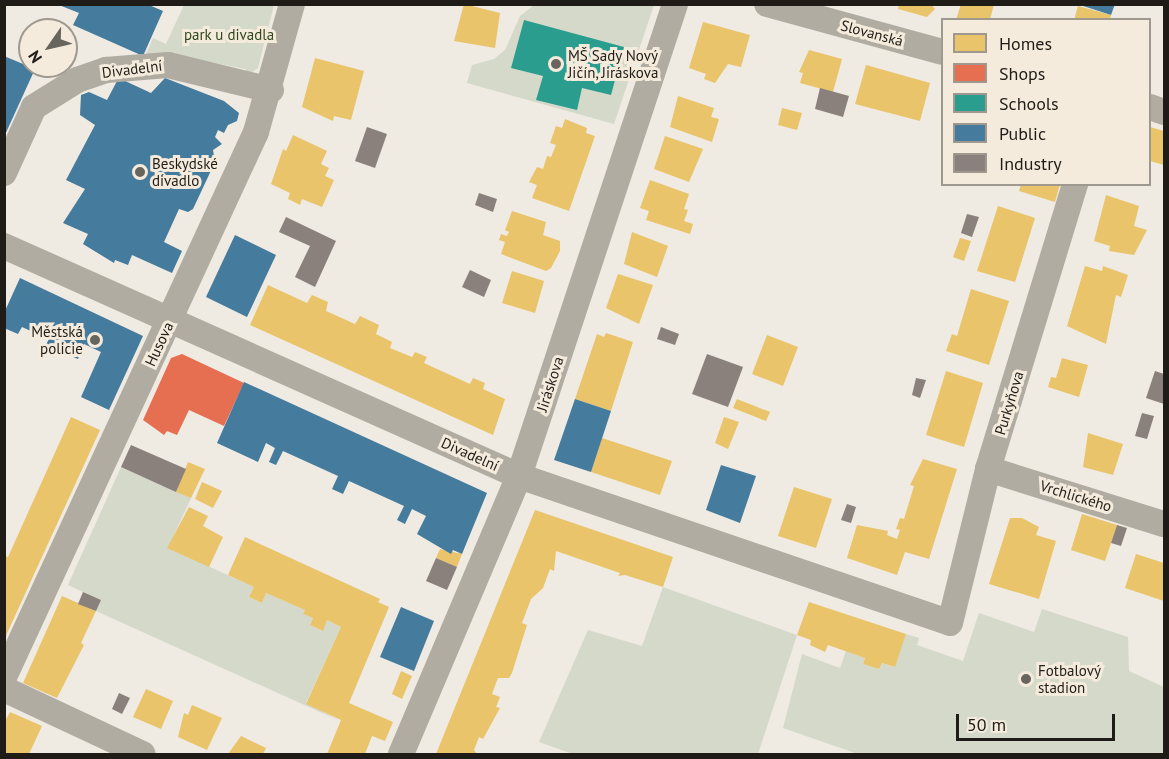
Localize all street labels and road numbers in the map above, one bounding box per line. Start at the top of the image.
street label: Slovanská [839,16,905,50]
street label: Divadelní [101,56,163,82]
street label: Husova [141,319,177,369]
street label: Jiráskova [533,354,567,414]
street label: Purkyňova [991,369,1027,437]
street label: Divadelní [439,433,501,475]
street label: Vrchlického [1038,477,1114,515]

